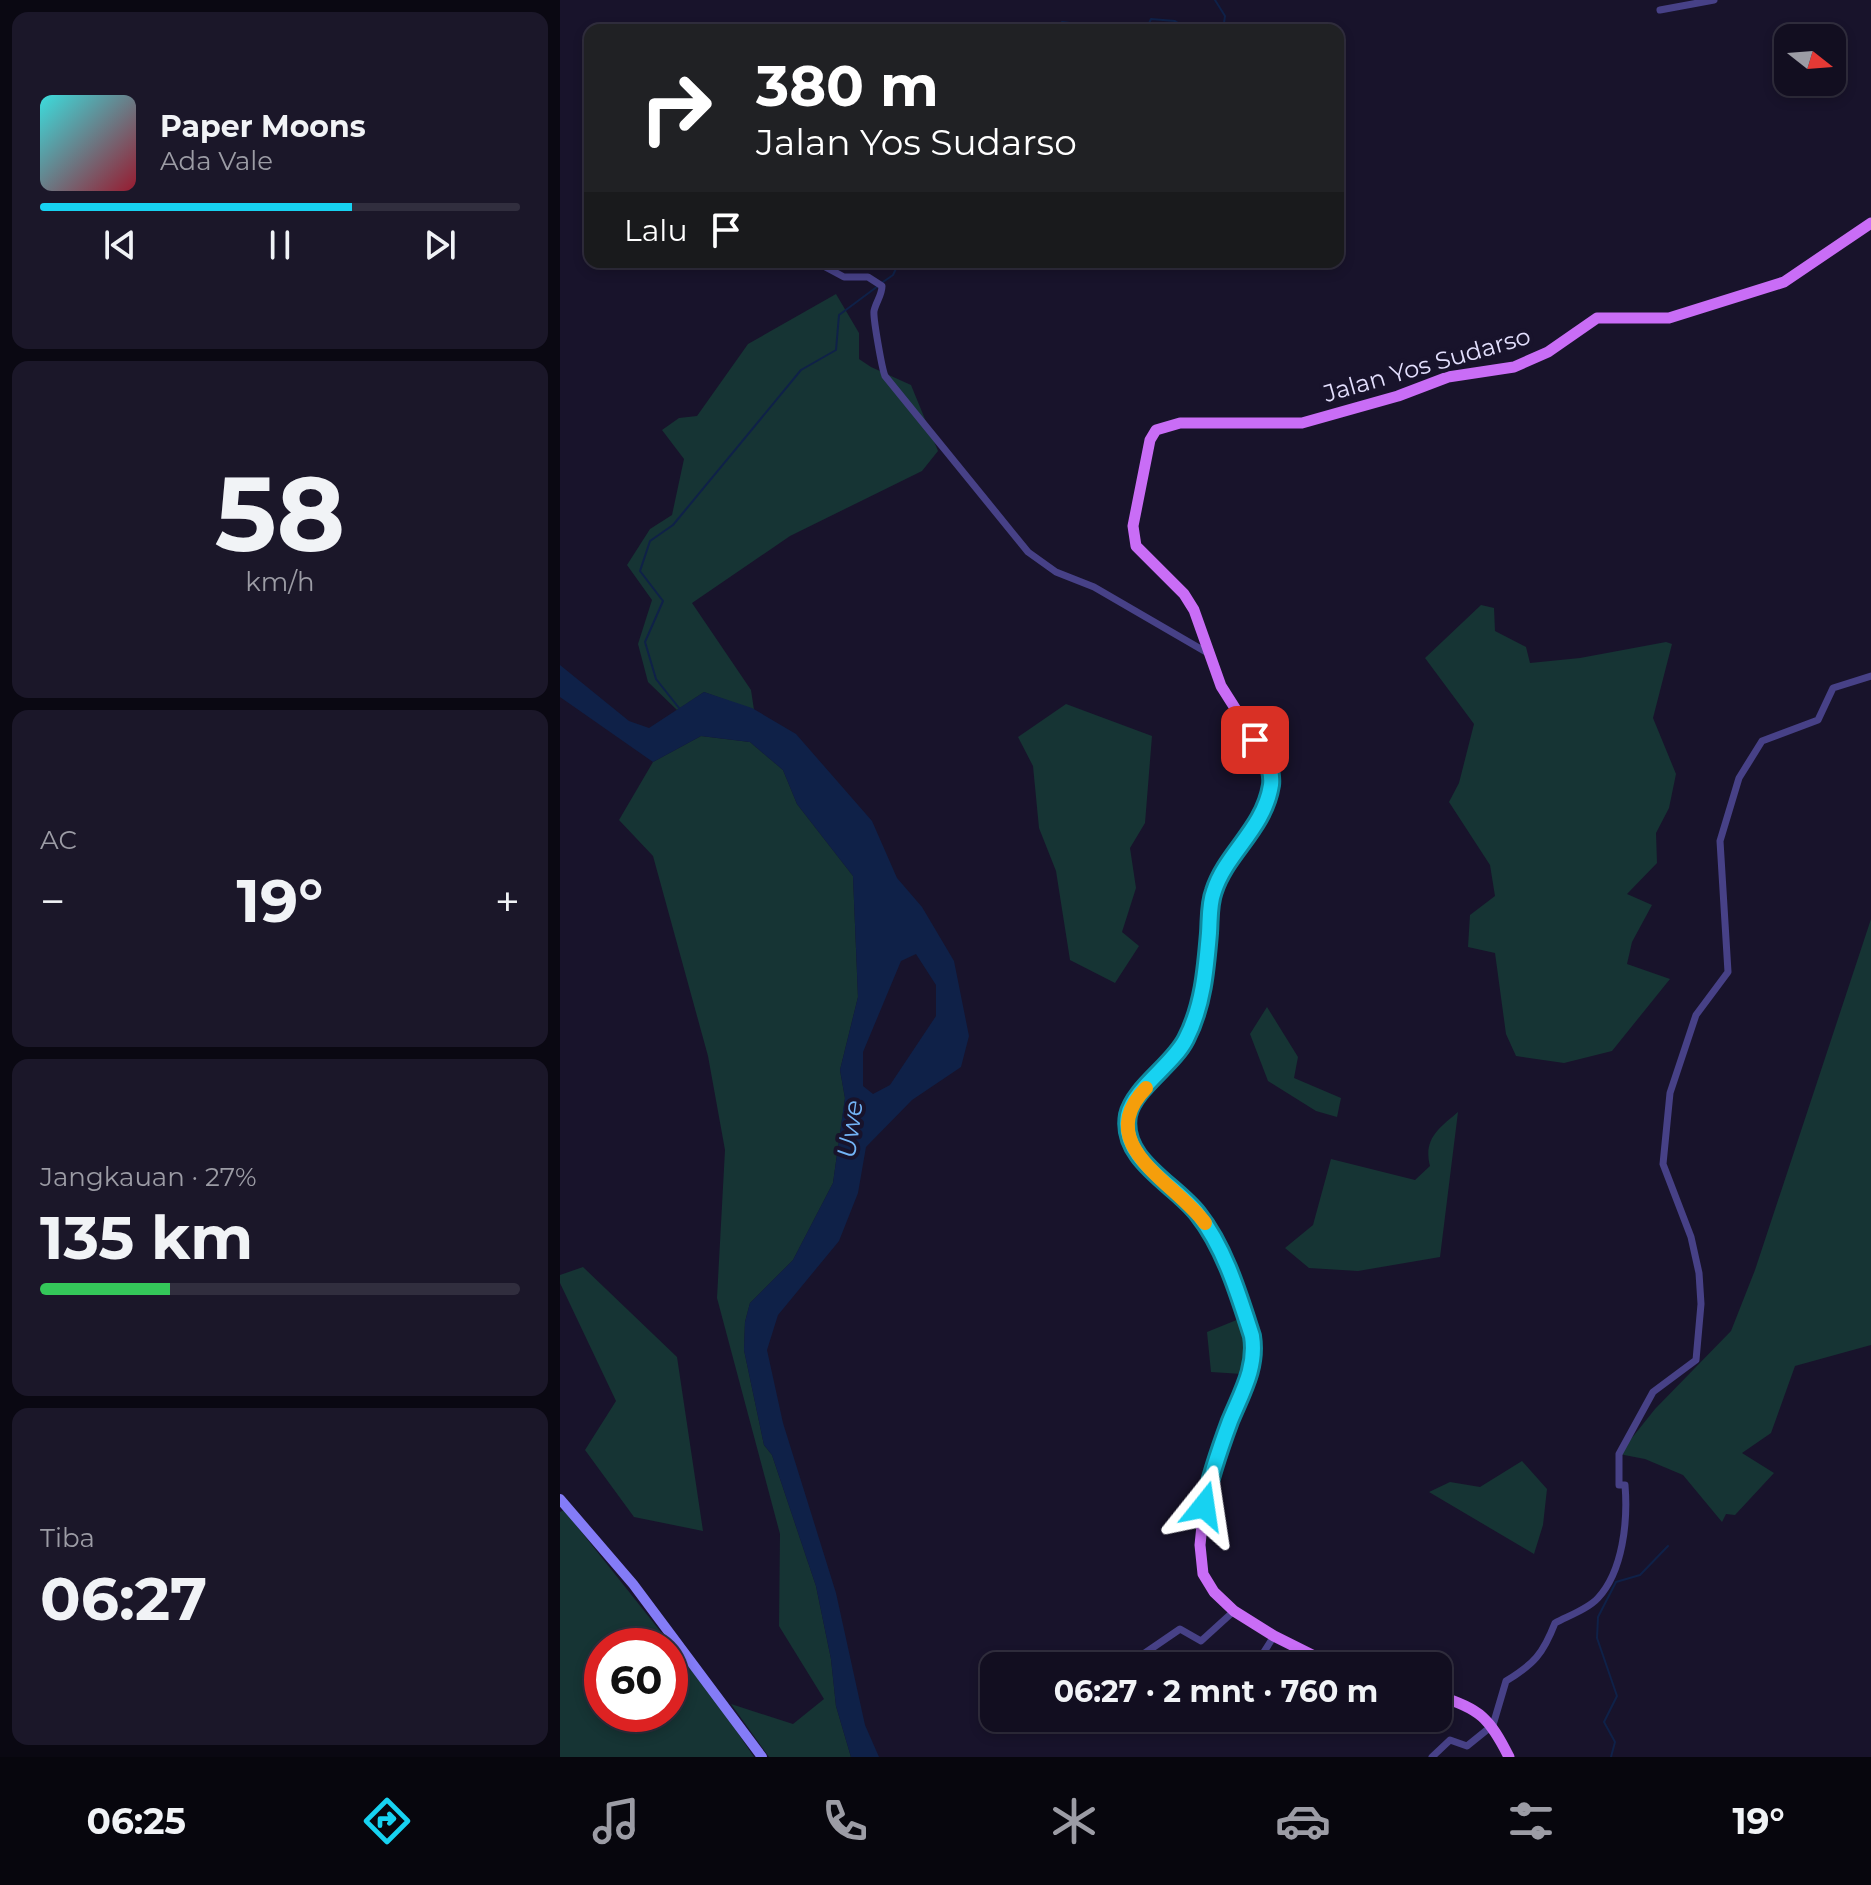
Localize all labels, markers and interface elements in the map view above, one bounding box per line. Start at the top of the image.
north arrow [1774,24,1846,96]
map controls [1774,24,1846,96]
text: 380 m [756,52,939,120]
icon: right [624,56,728,160]
text: Paper Moons [160,108,366,145]
text: Jalan Yos Sudarso [756,120,1077,164]
text: Ada Vale [160,145,273,177]
icon: arrive [704,208,748,252]
text: Lalu [624,212,688,249]
icon: previous [98,223,142,267]
icon: pause [258,223,302,267]
icon: next [418,223,462,267]
street label: Jalan Yos Sudarso [1319,321,1534,408]
text: 58 [215,450,345,577]
text: km/h [245,566,315,598]
pin [1221,706,1289,774]
icon: arrive [1233,718,1277,762]
text: AC [40,824,77,856]
text: 19° [237,864,323,937]
text: − [40,874,65,928]
text: + [495,874,520,928]
water label: Uwe [830,1098,870,1160]
text: Jangkauan · 27% [40,1161,257,1193]
text: 135 km [40,1201,253,1274]
position arrow [1162,1464,1246,1548]
text: Tiba [40,1522,95,1554]
text: 06:27 [40,1562,207,1635]
speed limit sign: 60 [584,1628,688,1732]
text: 06:27 · 2 mnt · 760 m [1054,1673,1378,1710]
icon: directions [359,1793,415,1849]
icon: music [588,1793,644,1849]
icon: phone [817,1793,873,1849]
icon: climate [1046,1793,1102,1849]
icon: car [1275,1793,1331,1849]
icon: filters [1503,1793,1559,1849]
text: 06:25 [86,1799,186,1843]
text: 19° [1732,1799,1784,1843]

